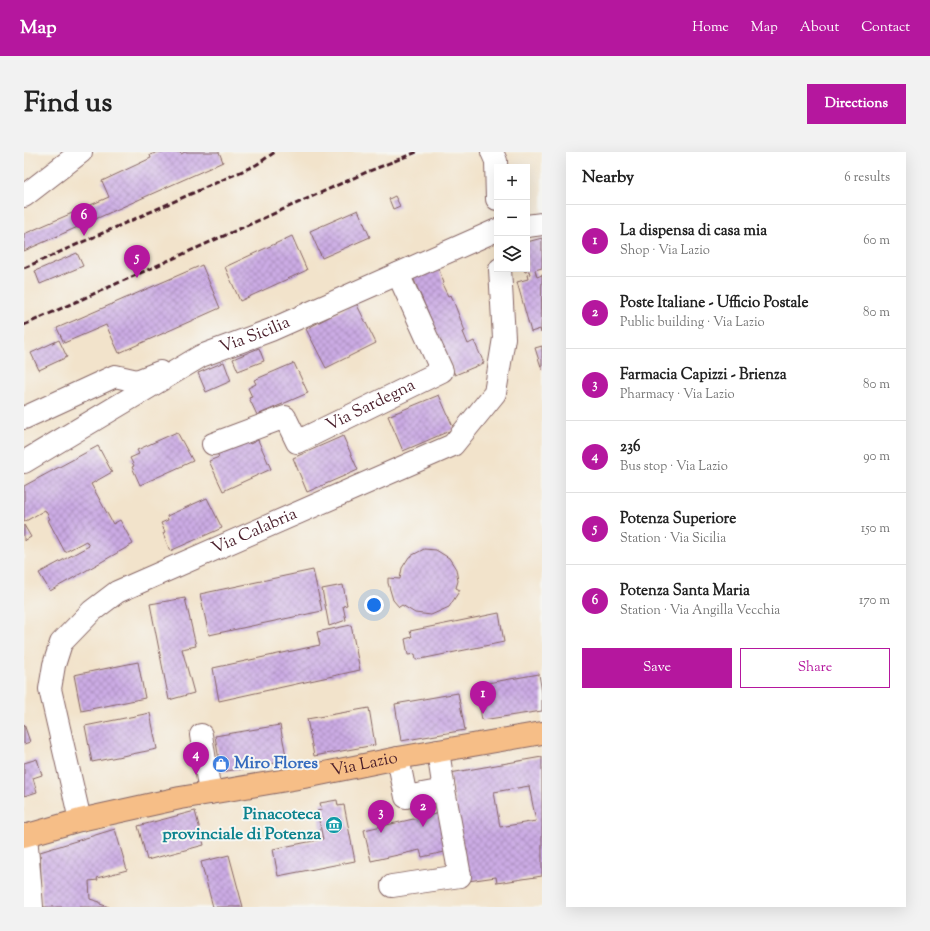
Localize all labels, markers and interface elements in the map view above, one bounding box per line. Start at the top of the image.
text: Map [20,15,57,42]
text: Home [692,18,729,38]
text: Map [751,18,778,38]
text: About [800,18,839,38]
text: Contact [861,18,910,38]
text: Find us [24,84,112,124]
button: Directions [807,84,906,124]
map controls [494,164,530,272]
button: + [494,164,530,200]
text: Nearby [582,166,634,190]
text: 6 results [844,169,890,187]
button: − [494,200,530,236]
pin: 6 [71,203,97,236]
text: La dispensa di casa mia [620,221,767,242]
text: 1 [593,232,597,250]
text: 60 m [863,232,890,250]
button: layers [494,236,530,272]
text: Shop · Via Lazio [620,242,710,260]
pin: 5 [124,245,150,278]
text: Poste Italiane - Ufficio Postale [620,293,808,314]
text: 2 [592,304,598,322]
text: 80 m [863,304,890,322]
street label: Via Sicilia [216,311,294,360]
text: Public building · Via Lazio [620,314,765,332]
text: Farmacia Capizzi - Brienza [620,365,787,386]
street label: Via Sardegna [322,374,420,438]
text: 3 [592,376,598,394]
text: 80 m [863,376,890,394]
text: Pharmacy · Via Lazio [620,386,735,404]
text: 236 [620,437,640,458]
text: 4 [592,448,598,466]
text: 90 m [863,448,890,466]
text: Bus stop · Via Lazio [620,458,728,476]
street label: Via Calabria [208,502,301,561]
text: Potenza Superiore [620,509,736,530]
text: 5 [593,520,597,538]
text: 150 m [861,520,890,538]
text: Station · Via Sicilia [620,530,726,548]
text: Potenza Santa Maria [620,581,750,602]
text: 6 [592,592,598,610]
text: 170 m [859,592,890,610]
your location [364,595,384,615]
text: Station · Via Angilla Vecchia [620,602,780,620]
button: Save [582,648,732,688]
button: Share [740,648,890,688]
pin: 1 [470,681,496,714]
pin: 4 [183,742,209,775]
street label: Via Lazio [329,746,400,783]
place label: Miro Flores [234,752,318,776]
shop icon: Miro Flores [211,754,231,774]
pin: 2 [410,794,436,827]
pin: 3 [368,800,394,833]
place label: Pinacoteca provinciale di Potenza [162,803,321,847]
museum icon: Pinacoteca provinciale di Potenza [324,815,344,835]

